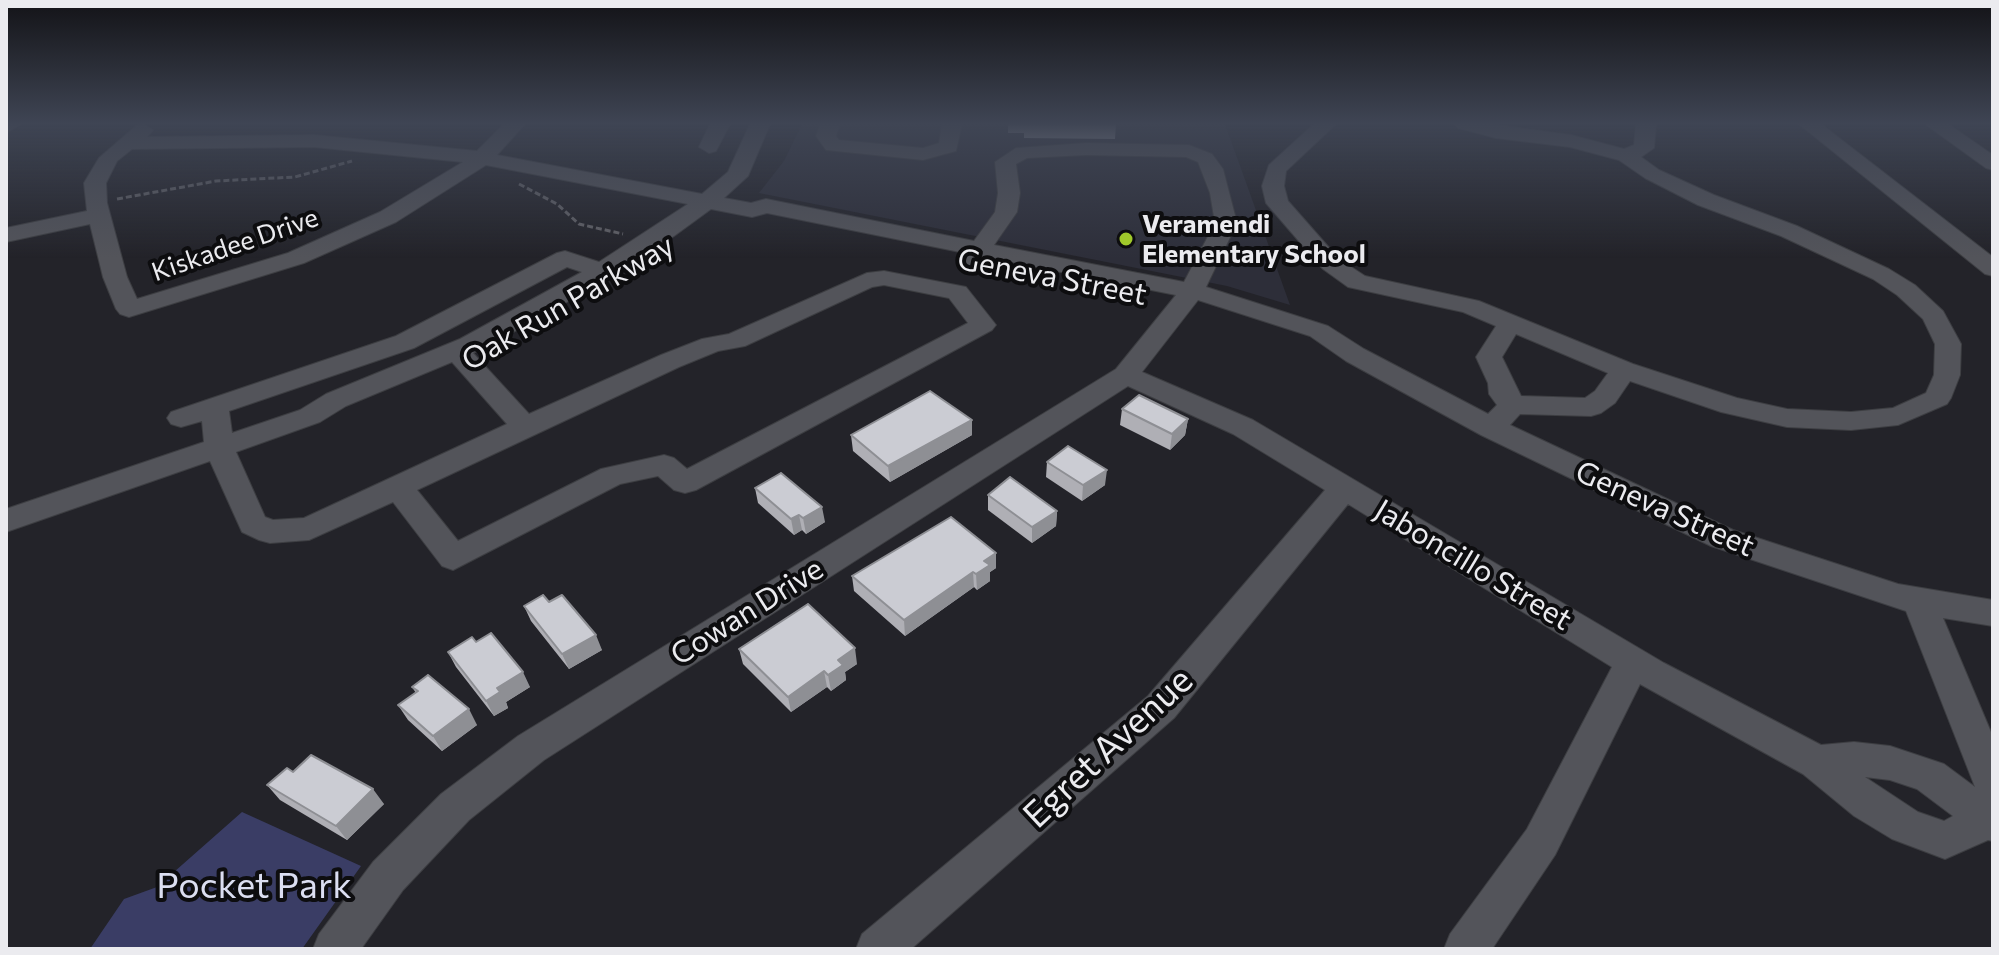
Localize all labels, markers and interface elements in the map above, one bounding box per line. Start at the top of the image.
street label: Kiskadee Drive [148,202,322,288]
place label: Veramendi Elementary School [1142,208,1366,270]
street label: Oak Run Parkway [455,228,681,378]
marker: Veramendi Elementary School [1117,230,1135,248]
street label: Geneva Street [954,241,1150,313]
street label: Geneva Street [1570,454,1760,564]
street label: Jaboncillo Street [1368,492,1578,638]
street label: Cowan Drive [664,551,830,673]
street label: Egret Avenue [1015,659,1201,837]
park label: Pocket Park [156,864,352,908]

